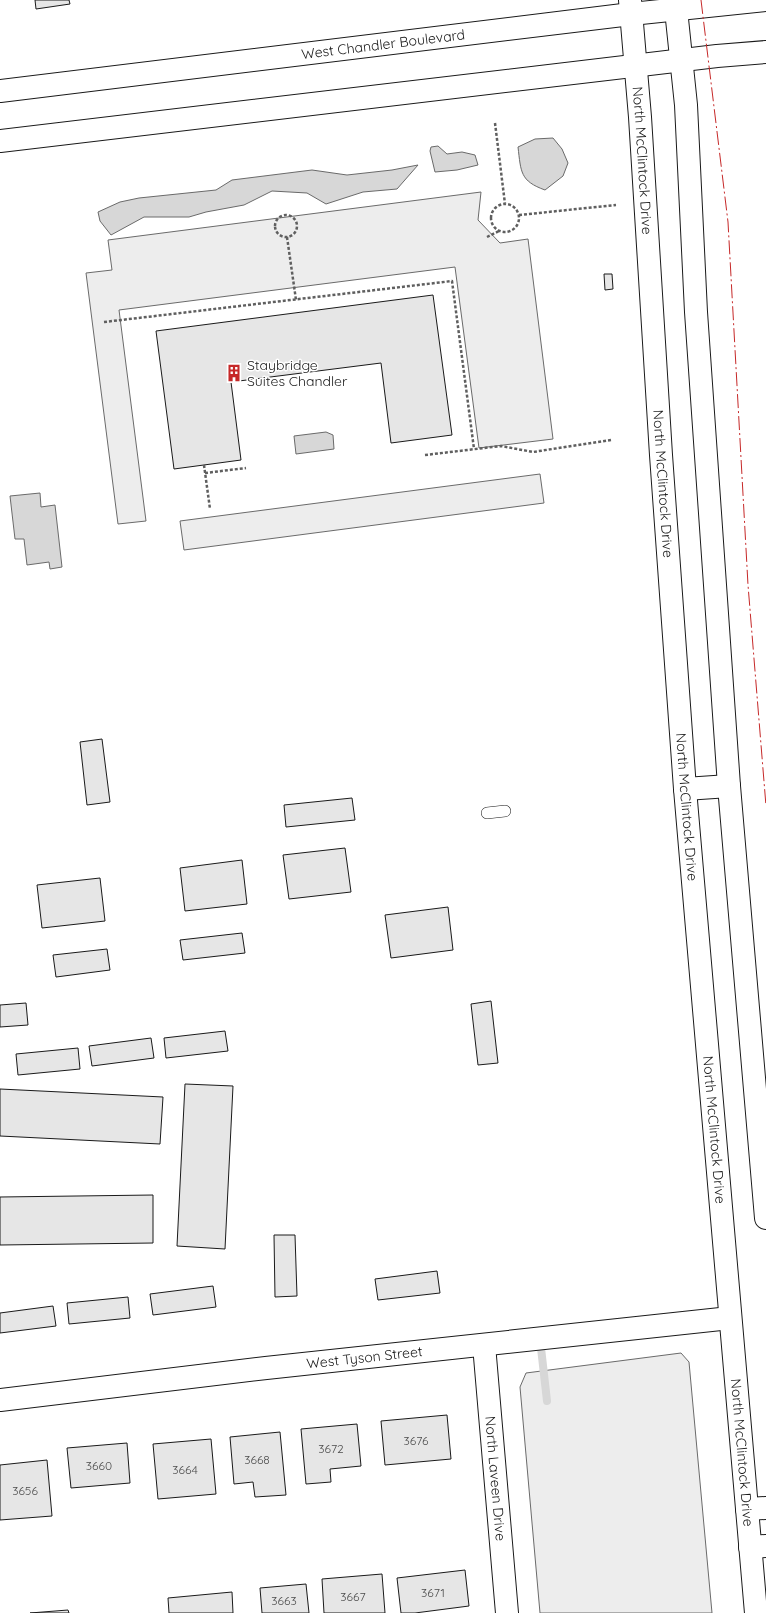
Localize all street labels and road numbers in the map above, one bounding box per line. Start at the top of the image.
street label: West Chandler Boulevard [300,25,466,63]
street label: North McClintock Drive [628,86,656,235]
street label: North McClintock Drive [649,409,677,559]
street label: North McClintock Drive [672,732,702,882]
street label: North McClintock Drive [699,1055,730,1205]
street label: West Tyson Street [306,1342,424,1373]
street label: North McClintock Drive [727,1378,758,1527]
street label: North Laveen Drive [481,1415,510,1542]

